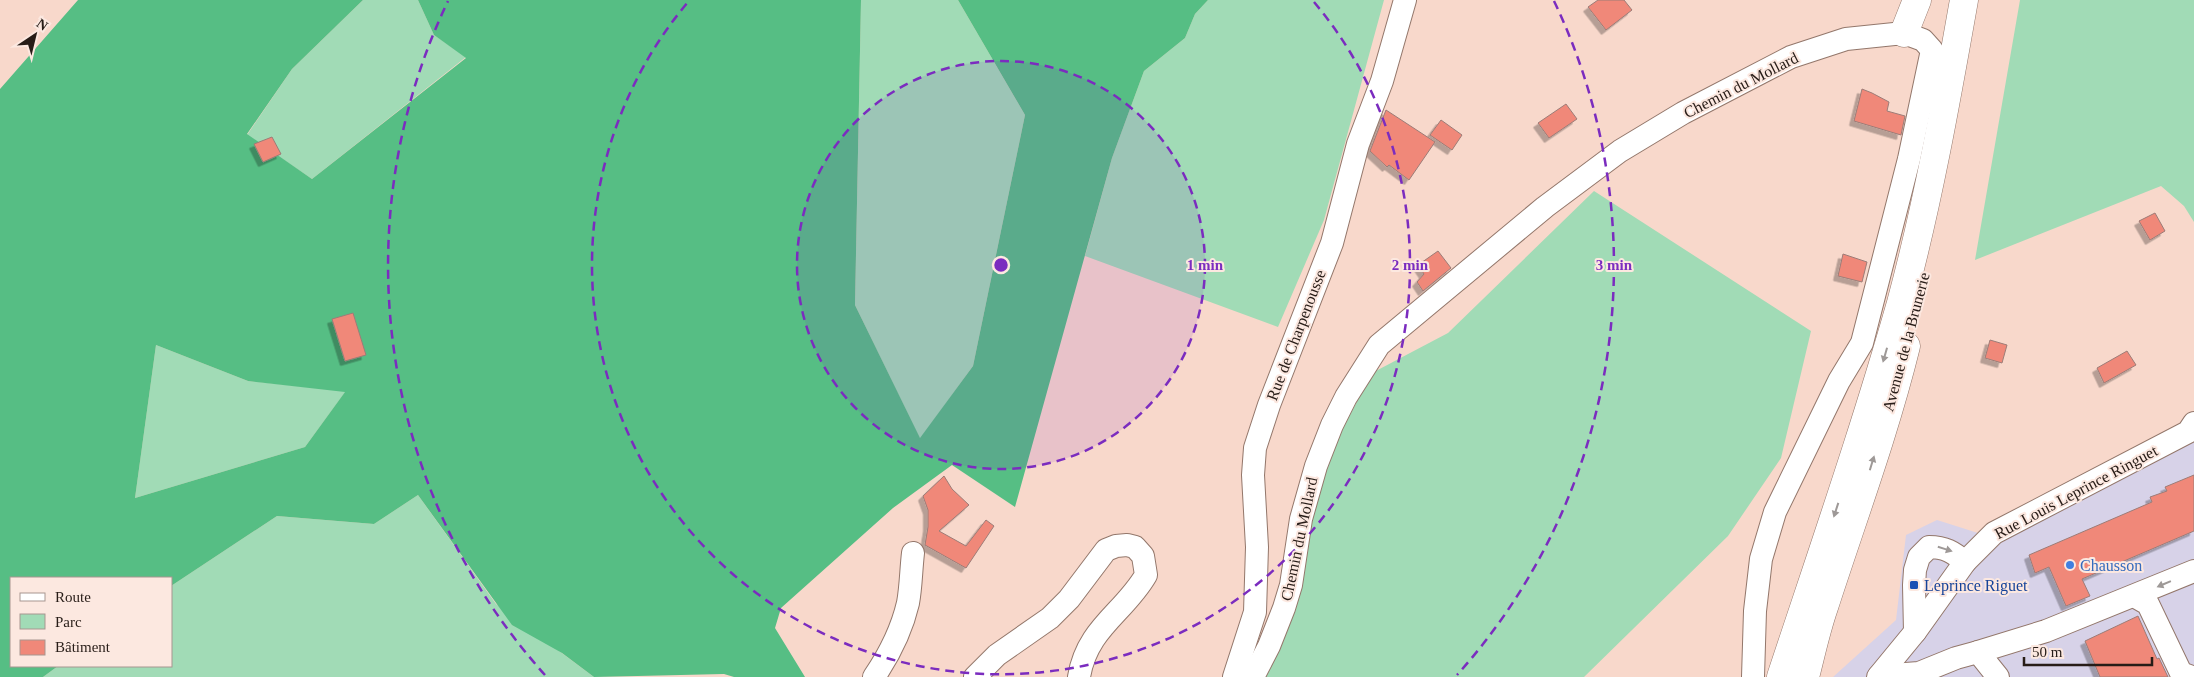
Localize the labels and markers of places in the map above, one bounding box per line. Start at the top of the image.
centre of rings [992,256,1010,274]
place label: Chausson [2080,557,2142,574]
marker: Chausson [2064,559,2076,571]
place label: Leprince Riguet [1924,577,2028,595]
marker: Leprince Riguet [1908,579,1920,591]

